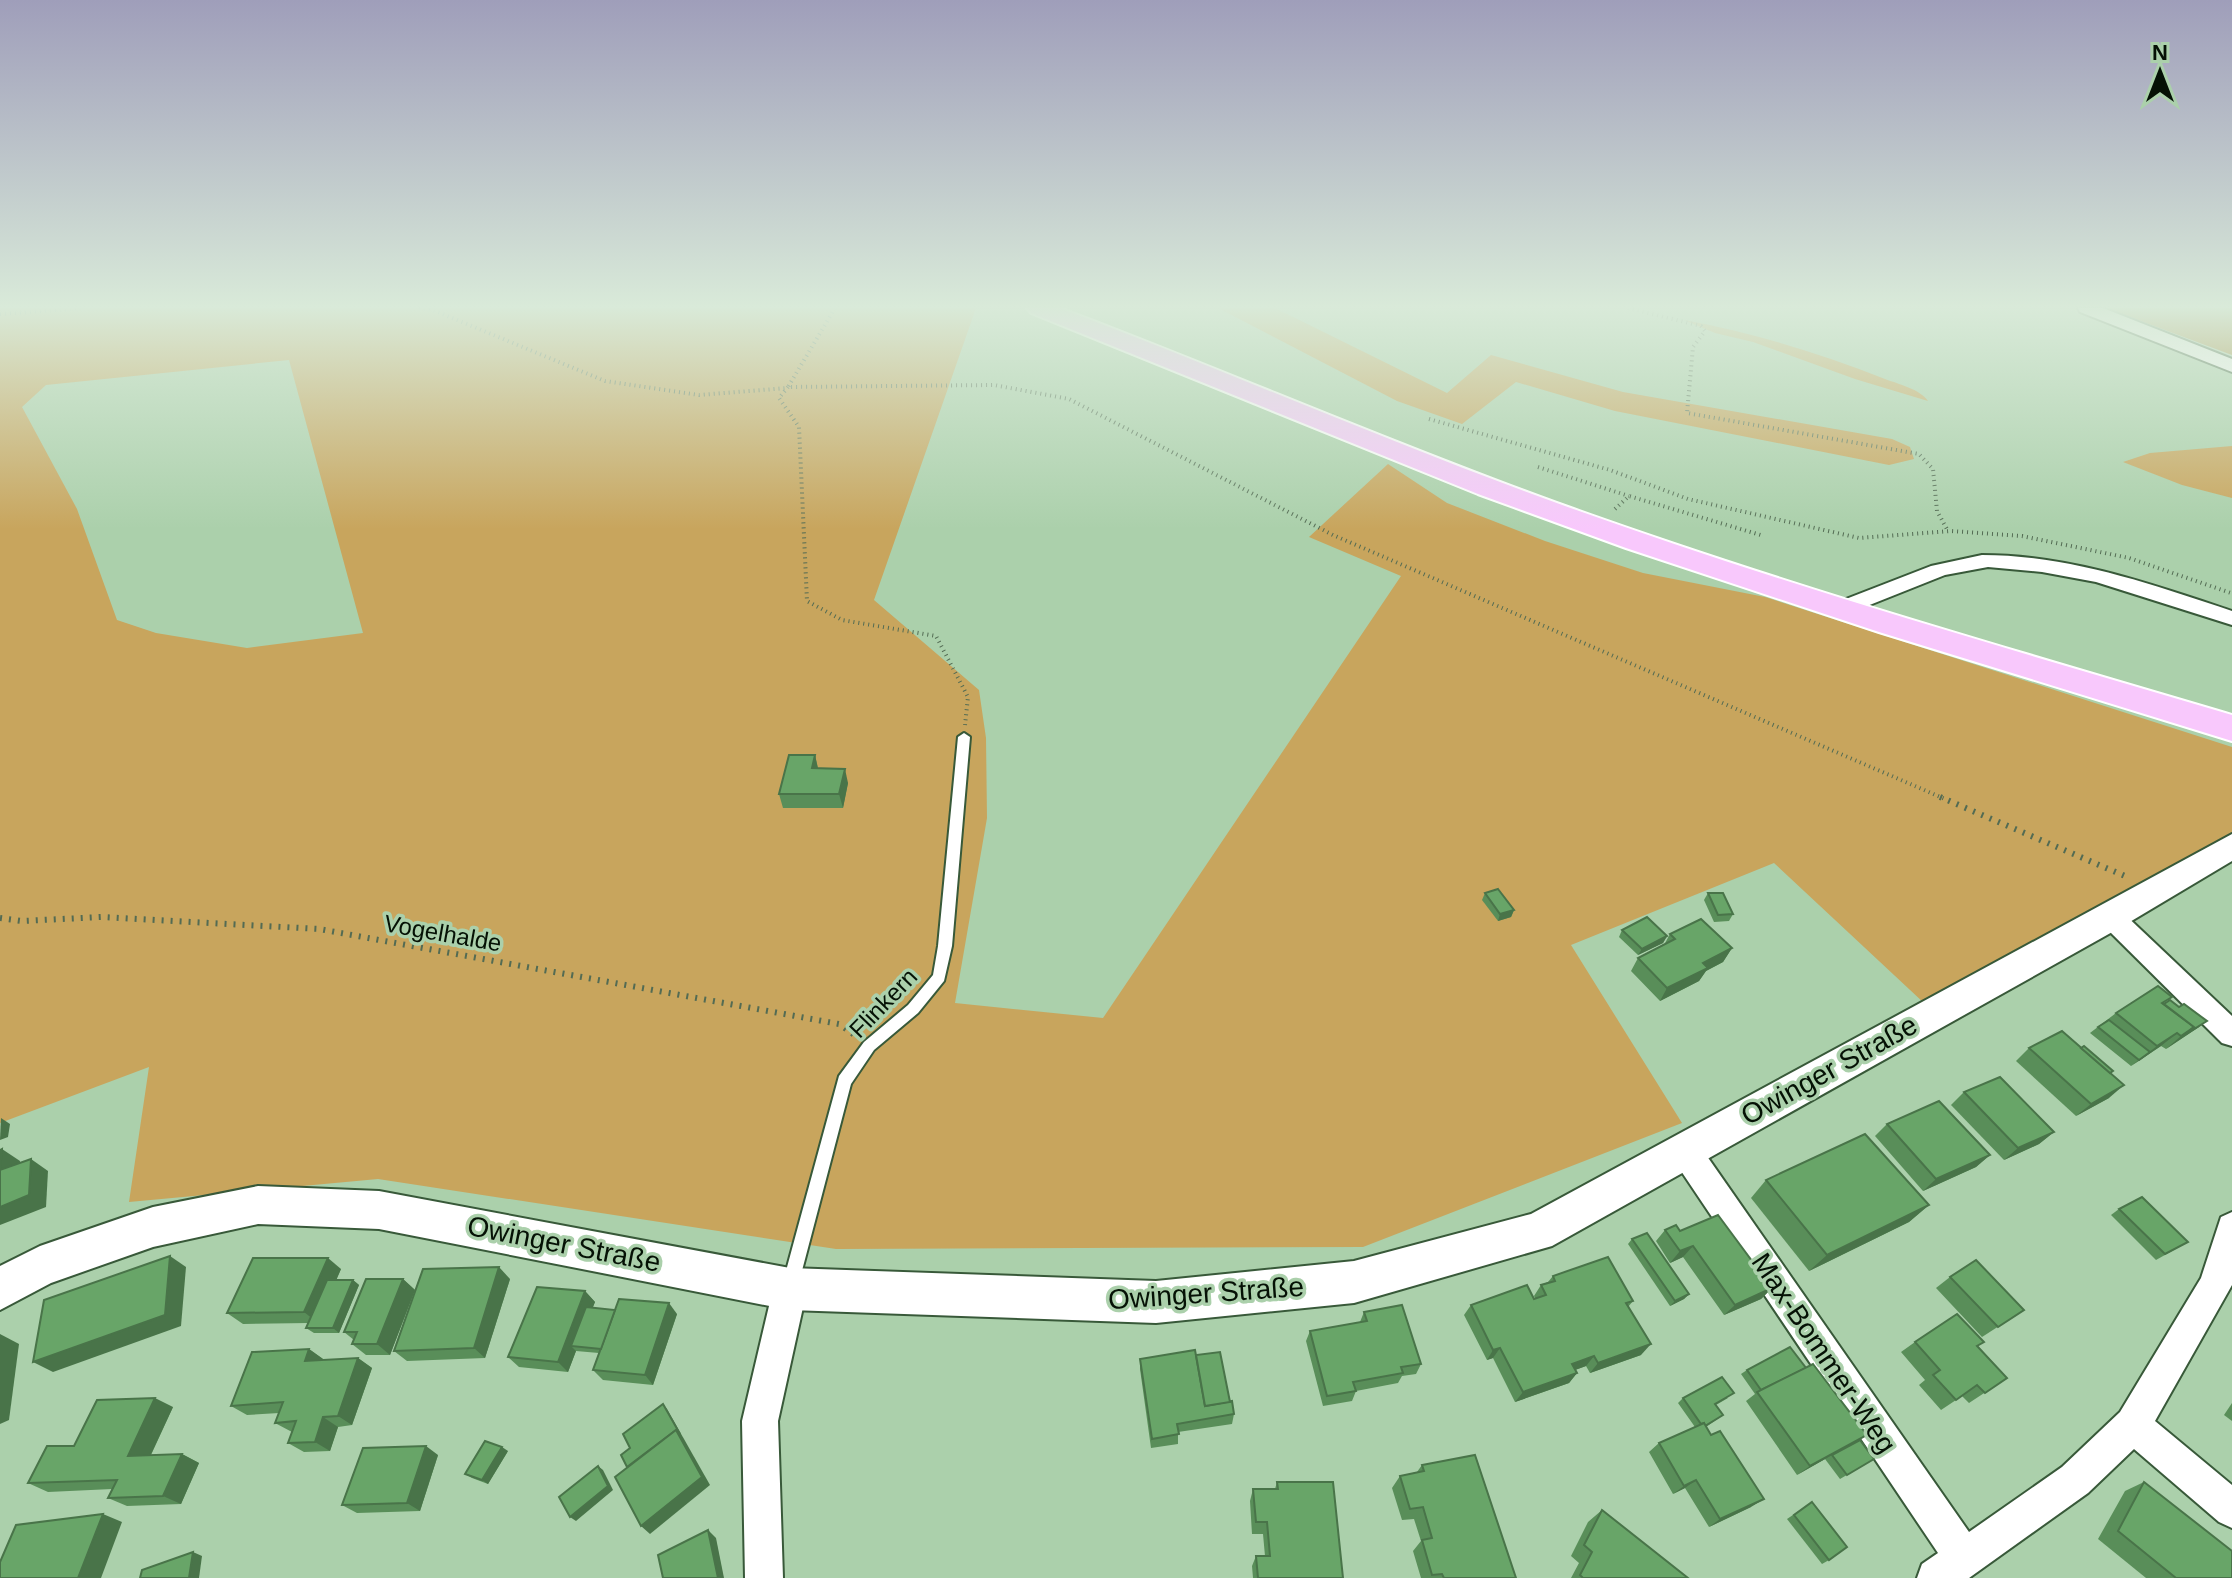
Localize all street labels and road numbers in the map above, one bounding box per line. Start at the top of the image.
street label: Vogelhalde [382,909,504,957]
street label: Flinkern [844,963,922,1043]
street label: Owinger Straße [1736,1009,1922,1131]
street label: Owinger Straße [465,1210,663,1278]
street label: Max-Bommer-Weg [1746,1247,1902,1459]
street label: Owinger Straße [1107,1271,1305,1315]

